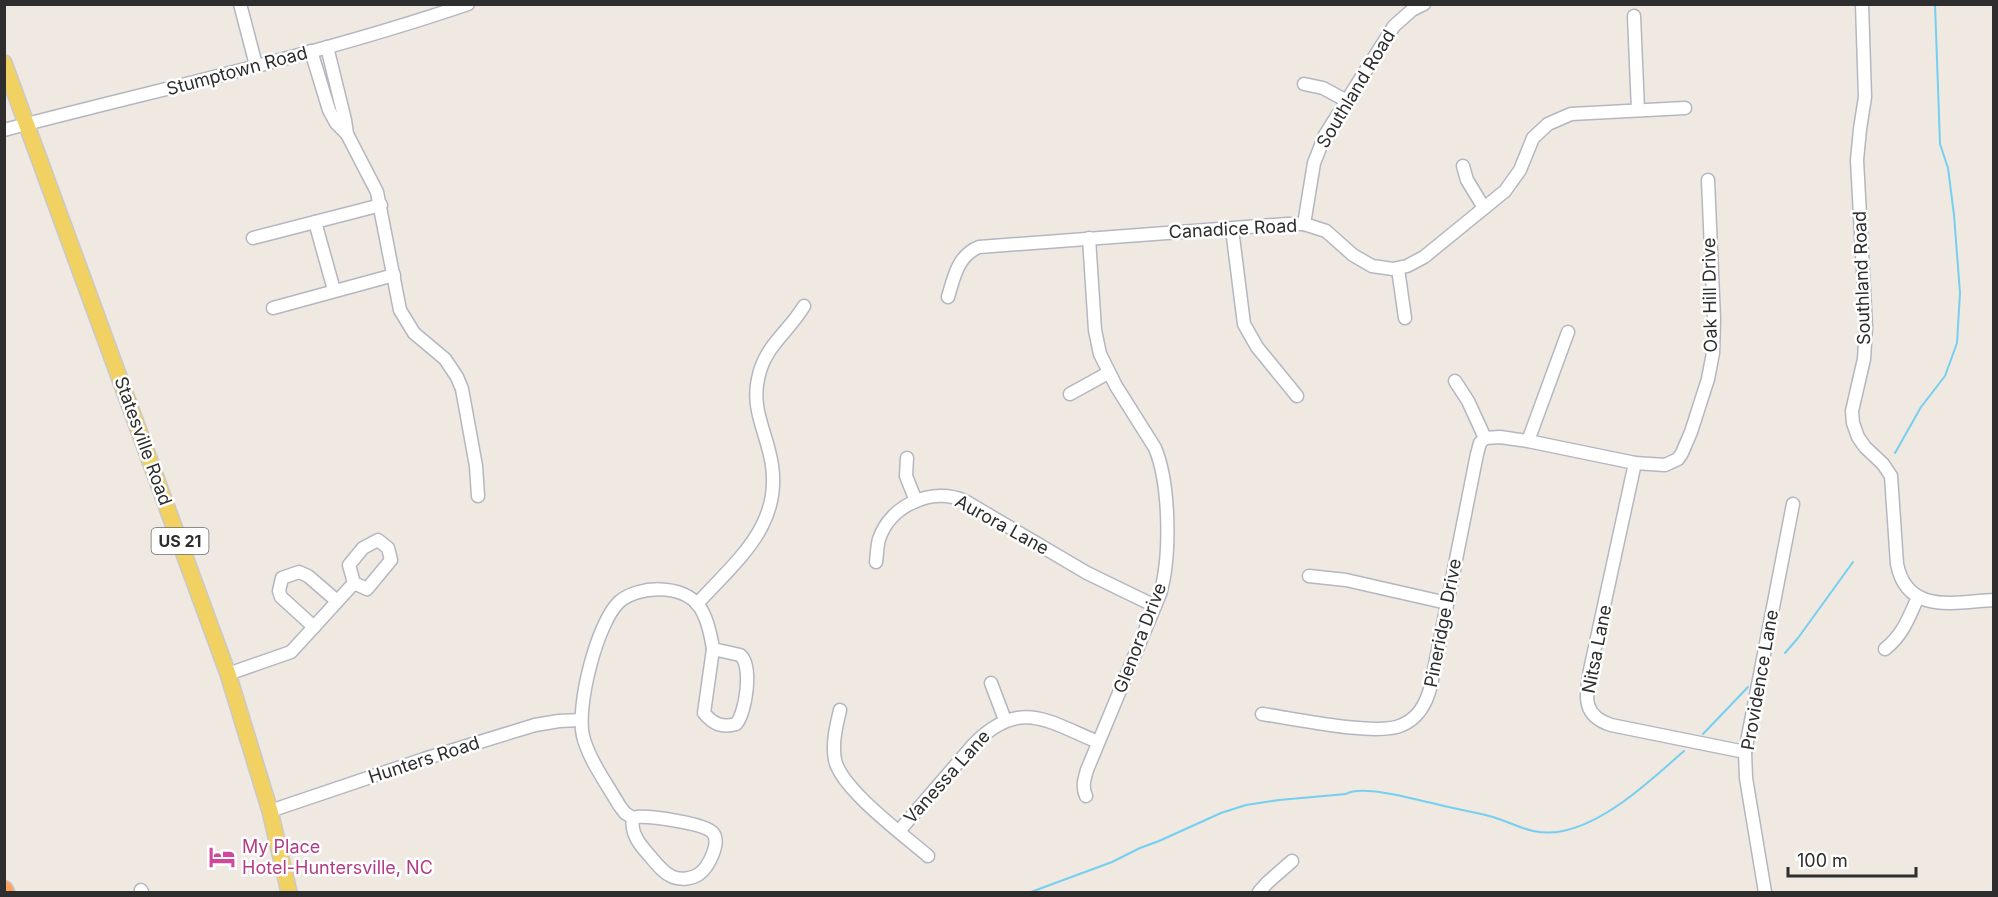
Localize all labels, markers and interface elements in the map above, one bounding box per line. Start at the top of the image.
street label: Southland Road [1312,26,1399,152]
street label: Stumptown Road [164,42,310,99]
street label: Southland Road [1849,211,1874,345]
street label: Canadice Road [1168,215,1298,242]
street label: Oak Hill Drive [1698,237,1721,353]
street label: Statesville Road [110,374,177,508]
street label: Aurora Lane [952,490,1053,559]
road number: US 21 [152,528,208,554]
street label: Pineridge Drive [1420,557,1465,689]
street label: Glenora Drive [1109,580,1170,696]
street label: Nitsa Lane [1578,603,1615,695]
street label: Providence Lane [1737,608,1782,752]
street label: Vanessa Lane [899,726,994,828]
street label: Hunters Road [366,732,482,787]
place label: My Place Hotel-Huntersville, NC [242,836,433,878]
scale bar [1788,840,1916,878]
hotel icon: My Place Hotel-Huntersville, NC [207,842,237,872]
text: 100 m [1797,850,1848,871]

